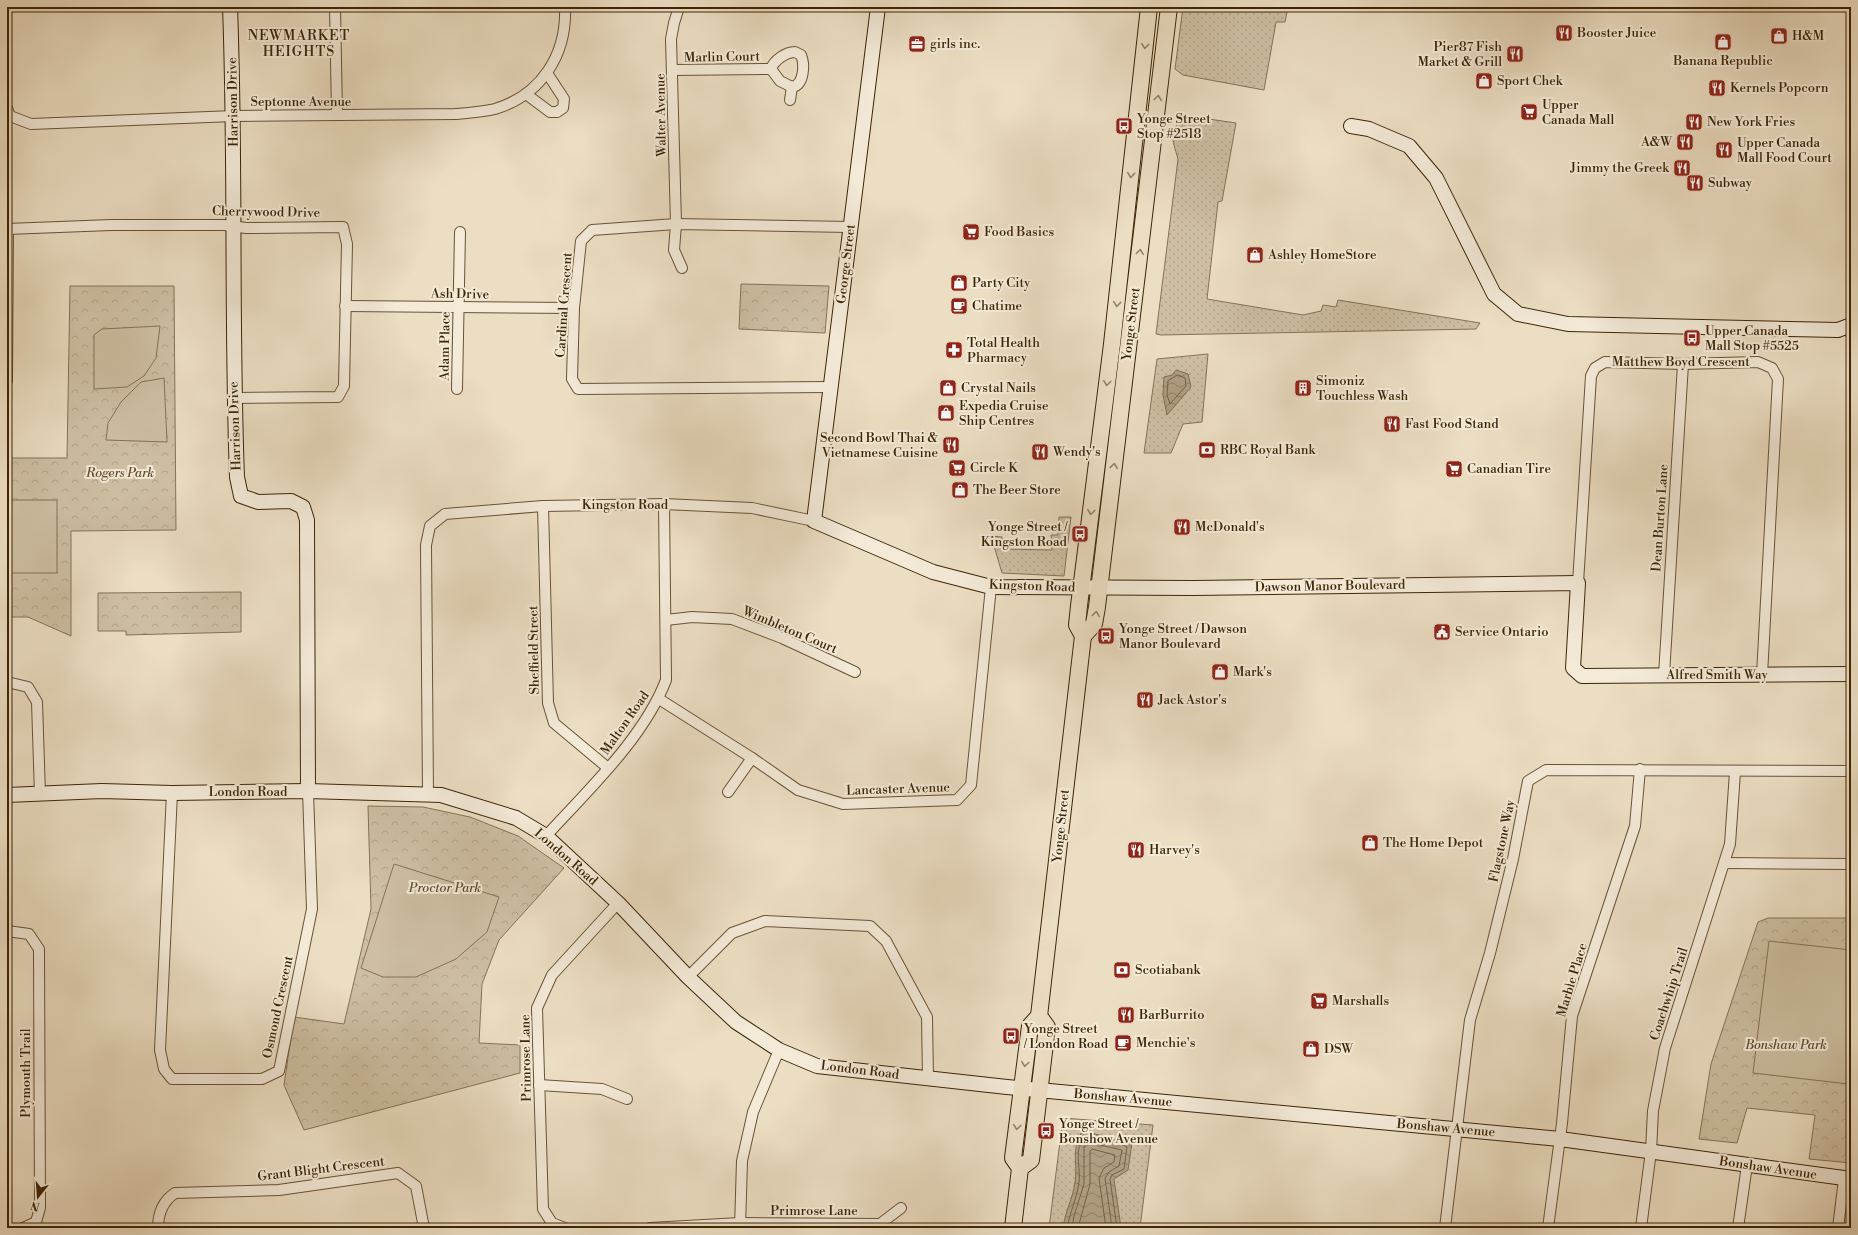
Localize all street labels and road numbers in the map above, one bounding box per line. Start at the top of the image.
street label: Marlin Court [684,48,761,66]
street label: Harrison Drive [224,57,242,147]
street label: Walter Avenue [652,73,670,158]
street label: Septonne Avenue [251,94,352,110]
street label: Cherrywood Drive [212,203,321,221]
street label: George Street [833,223,859,305]
street label: Cardinal Crescent [552,251,576,358]
street label: Ash Drive [430,285,490,303]
street label: Yonge Street [1118,286,1143,363]
street label: Adam Place [436,311,454,382]
street label: Matthew Boyd Crescent [1612,354,1750,370]
street label: Harrison Drive [225,381,245,471]
street label: Dean Burton Lane [1648,463,1672,572]
street label: Kingston Road [582,497,669,513]
street label: Kingston Road [989,576,1076,596]
street label: Dawson Manor Boulevard [1255,577,1406,595]
street label: Wimbleton Court [739,602,840,657]
street label: Sheffield Street [525,605,543,695]
street label: Alfred Smith Way [1665,667,1768,683]
street label: Malton Road [597,688,653,758]
street label: Lancaster Avenue [846,779,951,799]
street label: London Road [209,784,288,800]
street label: Yonge Street [1049,788,1073,865]
street label: Flagstone Way [1485,798,1519,884]
street label: London Road [531,825,601,889]
street label: Marble Place [1553,941,1591,1019]
street label: Coachwhip Trail [1646,945,1692,1043]
street label: Osmond Crescent [259,954,297,1060]
street label: Primrose Lane [517,1014,535,1102]
street label: Plymouth Trail [18,1028,34,1118]
street label: London Road [820,1057,901,1083]
street label: Bonshaw Avenue [1072,1086,1173,1110]
street label: Bonshaw Avenue [1395,1116,1496,1140]
street label: Grant Blight Crescent [257,1153,386,1185]
street label: Bonshaw Avenue [1717,1153,1818,1183]
street label: Primrose Lane [770,1203,858,1219]

